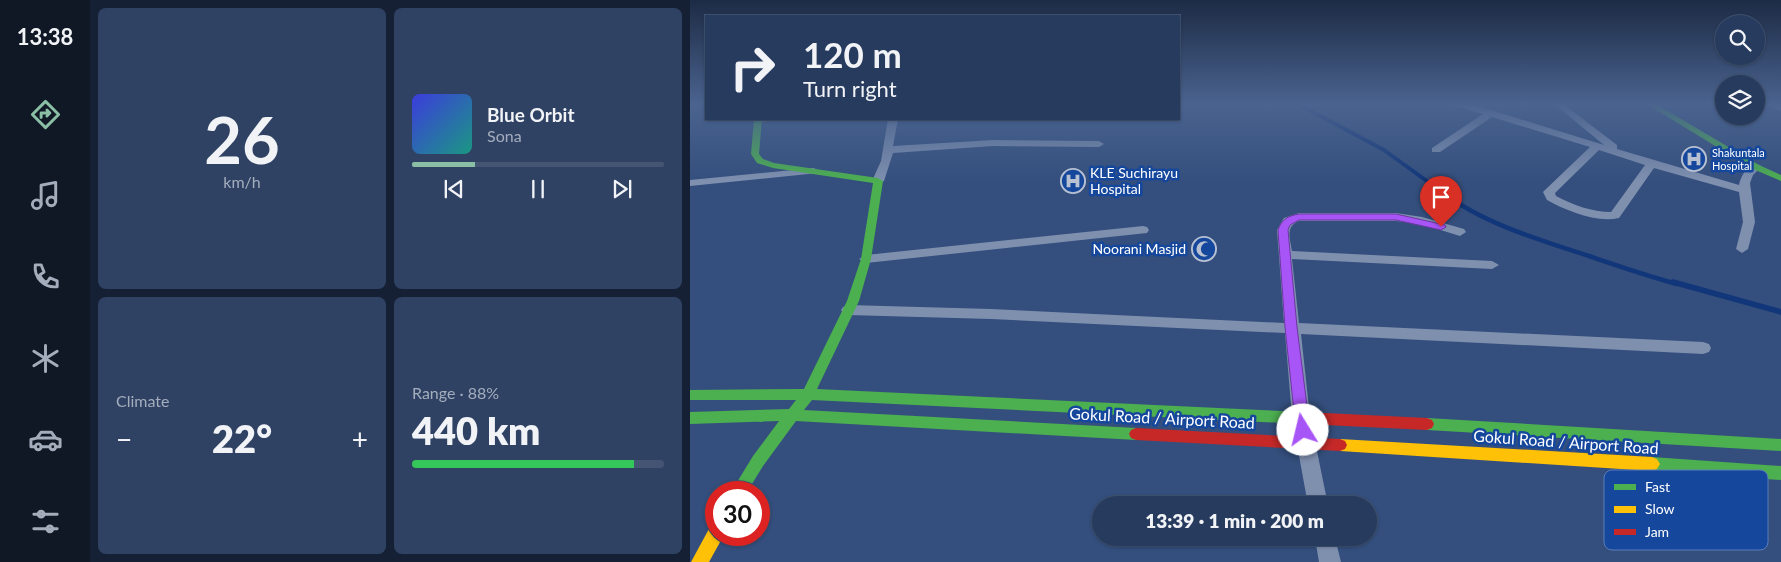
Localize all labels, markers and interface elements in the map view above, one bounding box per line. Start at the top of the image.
map controls [1715,15,1765,125]
button: search [1715,15,1765,65]
text: 13:38 [17,23,73,50]
text: 120 m [803,33,902,75]
icon: right [720,35,785,100]
text: Turn right [803,75,897,102]
button: layers [1715,75,1765,125]
icon: directions [28,97,63,132]
text: 26 [204,100,280,178]
text: Blue Orbit [487,103,575,126]
text: Sona [487,126,522,145]
hospital icon: Shakuntala Hospital [1681,146,1707,172]
place label: Shakuntala Hospital [1712,146,1765,172]
place label: KLE Suchirayu Hospital [1090,164,1178,197]
hospital icon: KLE Suchirayu Hospital [1060,168,1086,194]
text: km/h [223,172,261,191]
icon: previous [440,175,468,203]
icon: pause [524,175,552,203]
icon: next [608,175,636,203]
pin [1420,176,1462,227]
icon: music [28,178,63,213]
icon: arrive [1427,183,1455,211]
mosque icon: Noorani Masjid [1191,236,1217,262]
place label: Noorani Masjid [1093,240,1186,257]
icon: phone [28,259,63,294]
icon: climate [28,341,63,376]
text: Range · 88% [412,383,499,402]
text: Climate [116,391,169,410]
street label: Gokul Road / Airport Road [1069,403,1255,432]
position arrow [1276,403,1328,455]
text: 440 km [412,407,540,453]
text: 22° [212,415,272,461]
icon: car [28,422,63,457]
text: − [116,422,132,456]
text: + [352,422,368,456]
street label: Gokul Road / Airport Road [1473,426,1659,457]
legend [1604,470,1768,550]
text: Fast [1645,478,1670,495]
speed limit sign: 30 [705,481,770,546]
text: Slow [1645,500,1675,517]
icon: filters [28,504,63,539]
text: 13:39 · 1 min · 200 m [1145,509,1324,532]
text: Jam [1645,523,1669,540]

